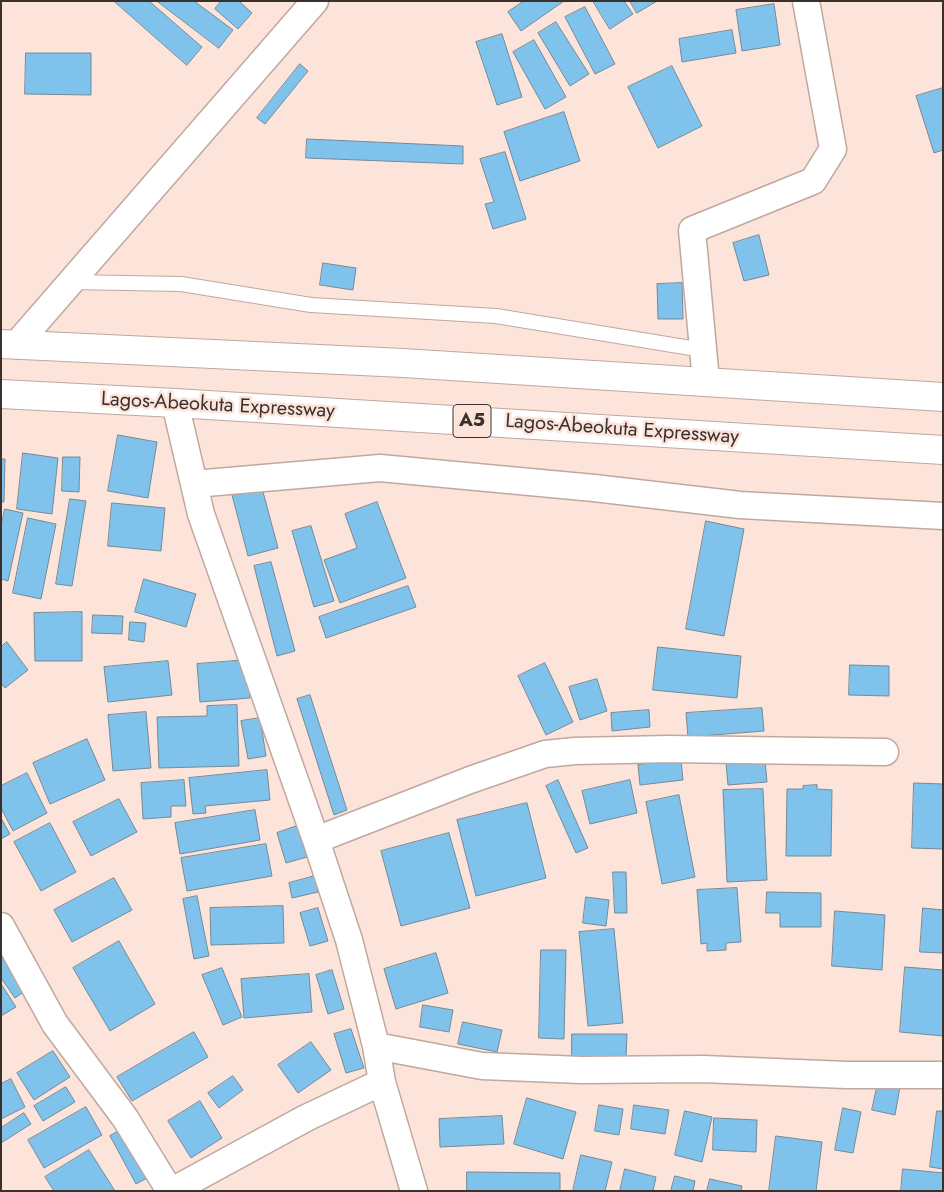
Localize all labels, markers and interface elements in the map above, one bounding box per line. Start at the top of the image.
street label: Lagos-Abeokuta Expressway [100,388,336,424]
road number: A5 [453,404,491,438]
street label: Lagos-Abeokuta Expressway [504,410,740,450]

